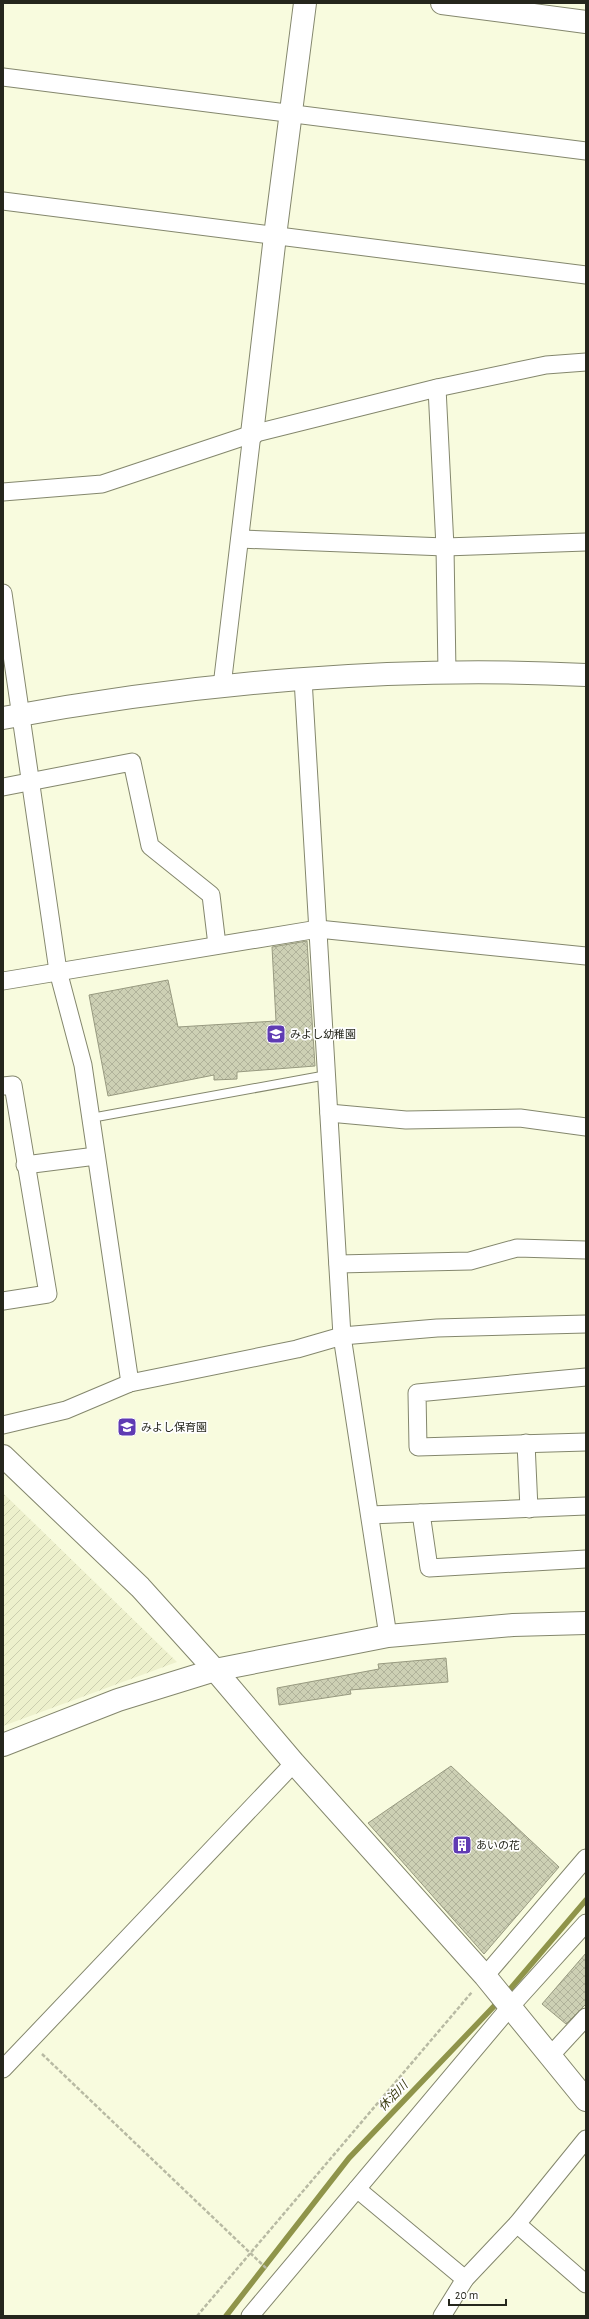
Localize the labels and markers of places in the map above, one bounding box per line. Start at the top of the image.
school or university icon: みよし幼稚園 [265,1023,287,1045]
place label: みよし幼稚園 [290,1028,356,1040]
school or university icon: みよし保育園 [116,1416,138,1438]
place label: みよし保育園 [141,1421,207,1433]
building icon: あいの花 [451,1834,473,1856]
place label: あいの花 [476,1839,520,1851]

